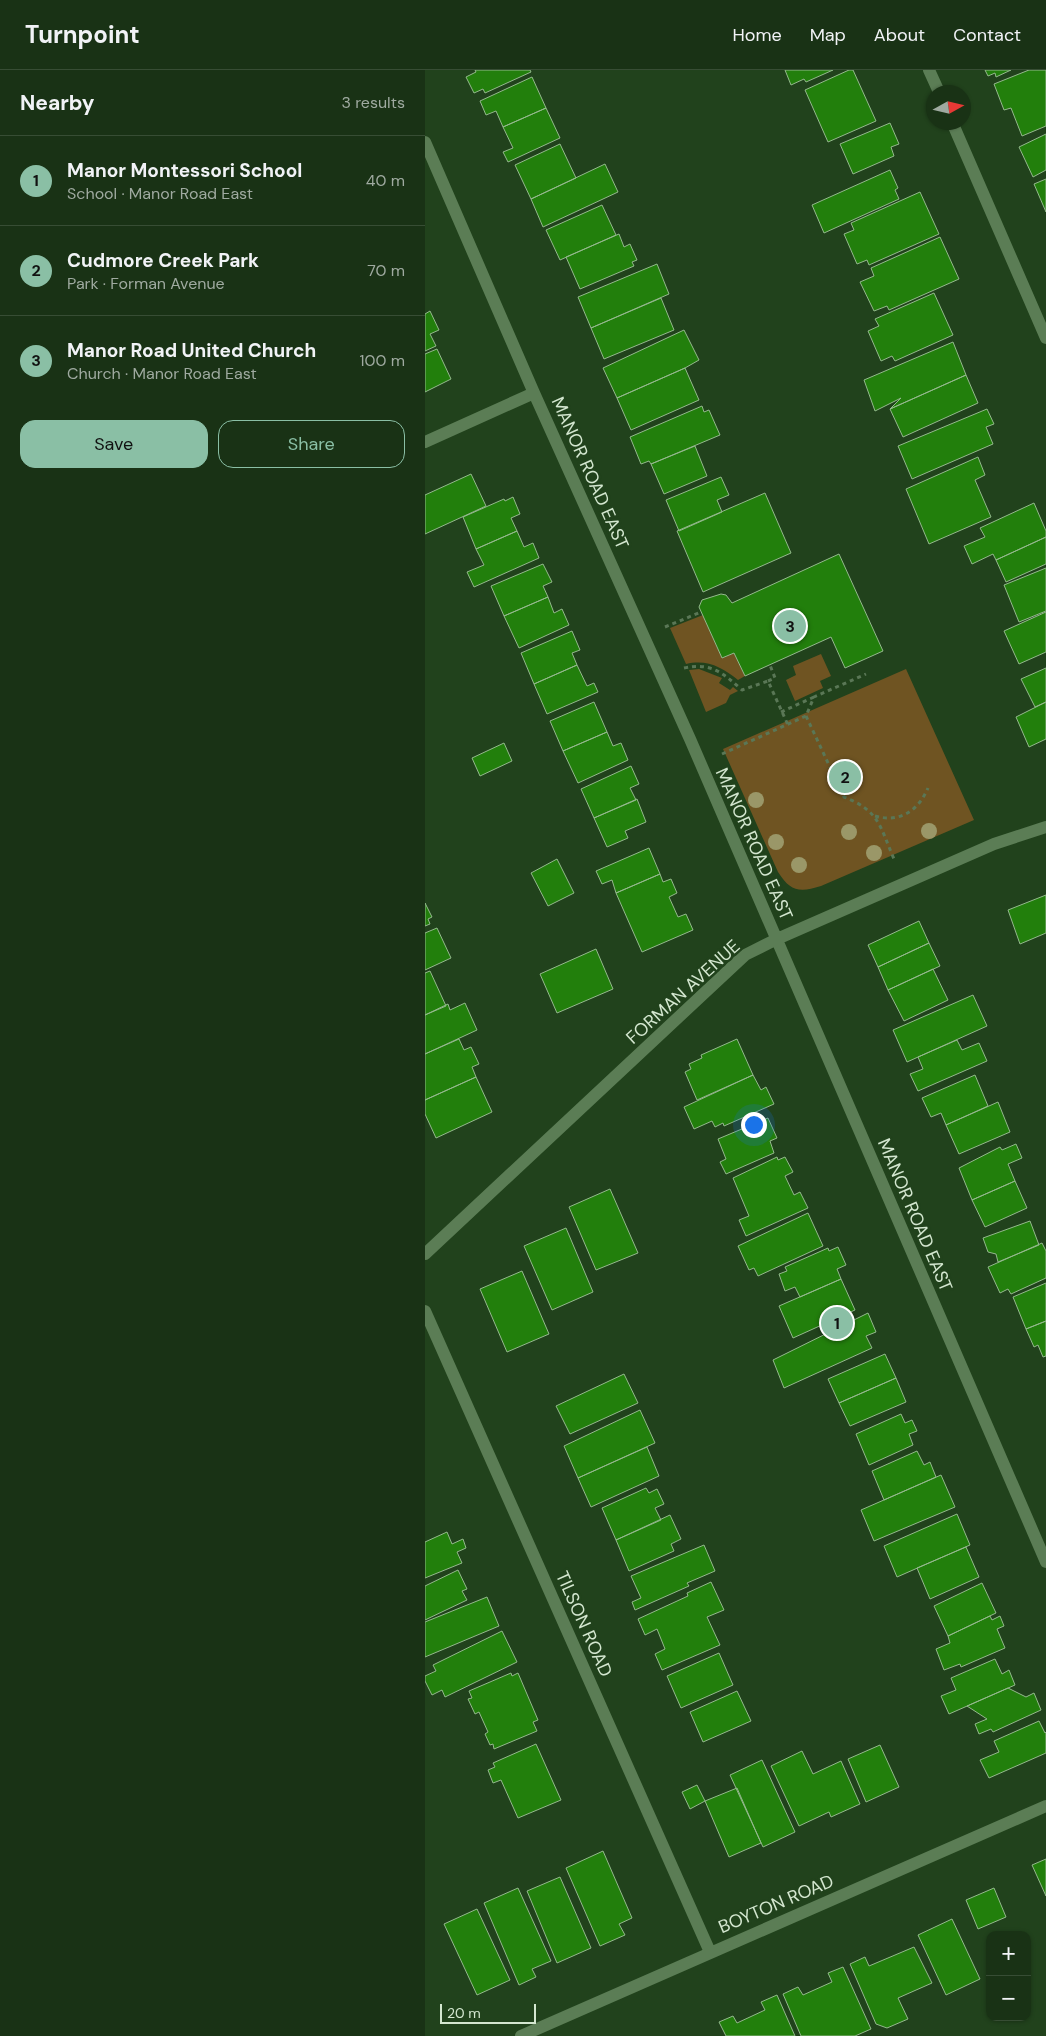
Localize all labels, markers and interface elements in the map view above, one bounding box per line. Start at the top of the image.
text: Turnpoint [25,19,140,50]
text: Home [732,23,782,47]
text: Map [810,23,846,47]
text: About [874,23,925,47]
text: Contact [953,23,1021,47]
north arrow [926,85,971,130]
text: Nearby [20,89,94,117]
text: 3 results [342,92,405,113]
text: Manor Montessori School [67,158,302,183]
text: 1 [33,170,39,191]
text: 40 m [366,170,405,191]
text: School · Manor Road East [67,183,253,204]
text: Cudmore Creek Park [67,248,259,273]
text: 2 [31,260,41,281]
text: 70 m [367,260,405,281]
text: Park · Forman Avenue [67,273,225,294]
text: Manor Road United Church [67,338,316,363]
text: 3 [31,350,41,371]
text: 100 m [360,350,405,371]
text: Church · Manor Road East [67,363,257,384]
street label: MANOR ROAD EAST [546,393,634,553]
button: Save [20,420,208,468]
button: Share [218,420,405,468]
pin: 3 [774,607,806,645]
pin: 2 [829,758,861,796]
street label: MANOR ROAD EAST [710,764,798,924]
street label: FORMAN AVENUE [621,934,745,1050]
your location [741,1112,767,1138]
street label: MANOR ROAD EAST [872,1135,958,1295]
pin: 1 [821,1304,853,1342]
street label: TILSON ROAD [550,1568,618,1680]
street label: BOYTON ROAD [715,1869,837,1939]
map controls [986,1931,1031,2021]
button: + [986,1931,1031,1976]
button: − [986,1976,1031,2021]
scale bar [440,2001,536,2024]
text: 20 m [447,2004,481,2022]

